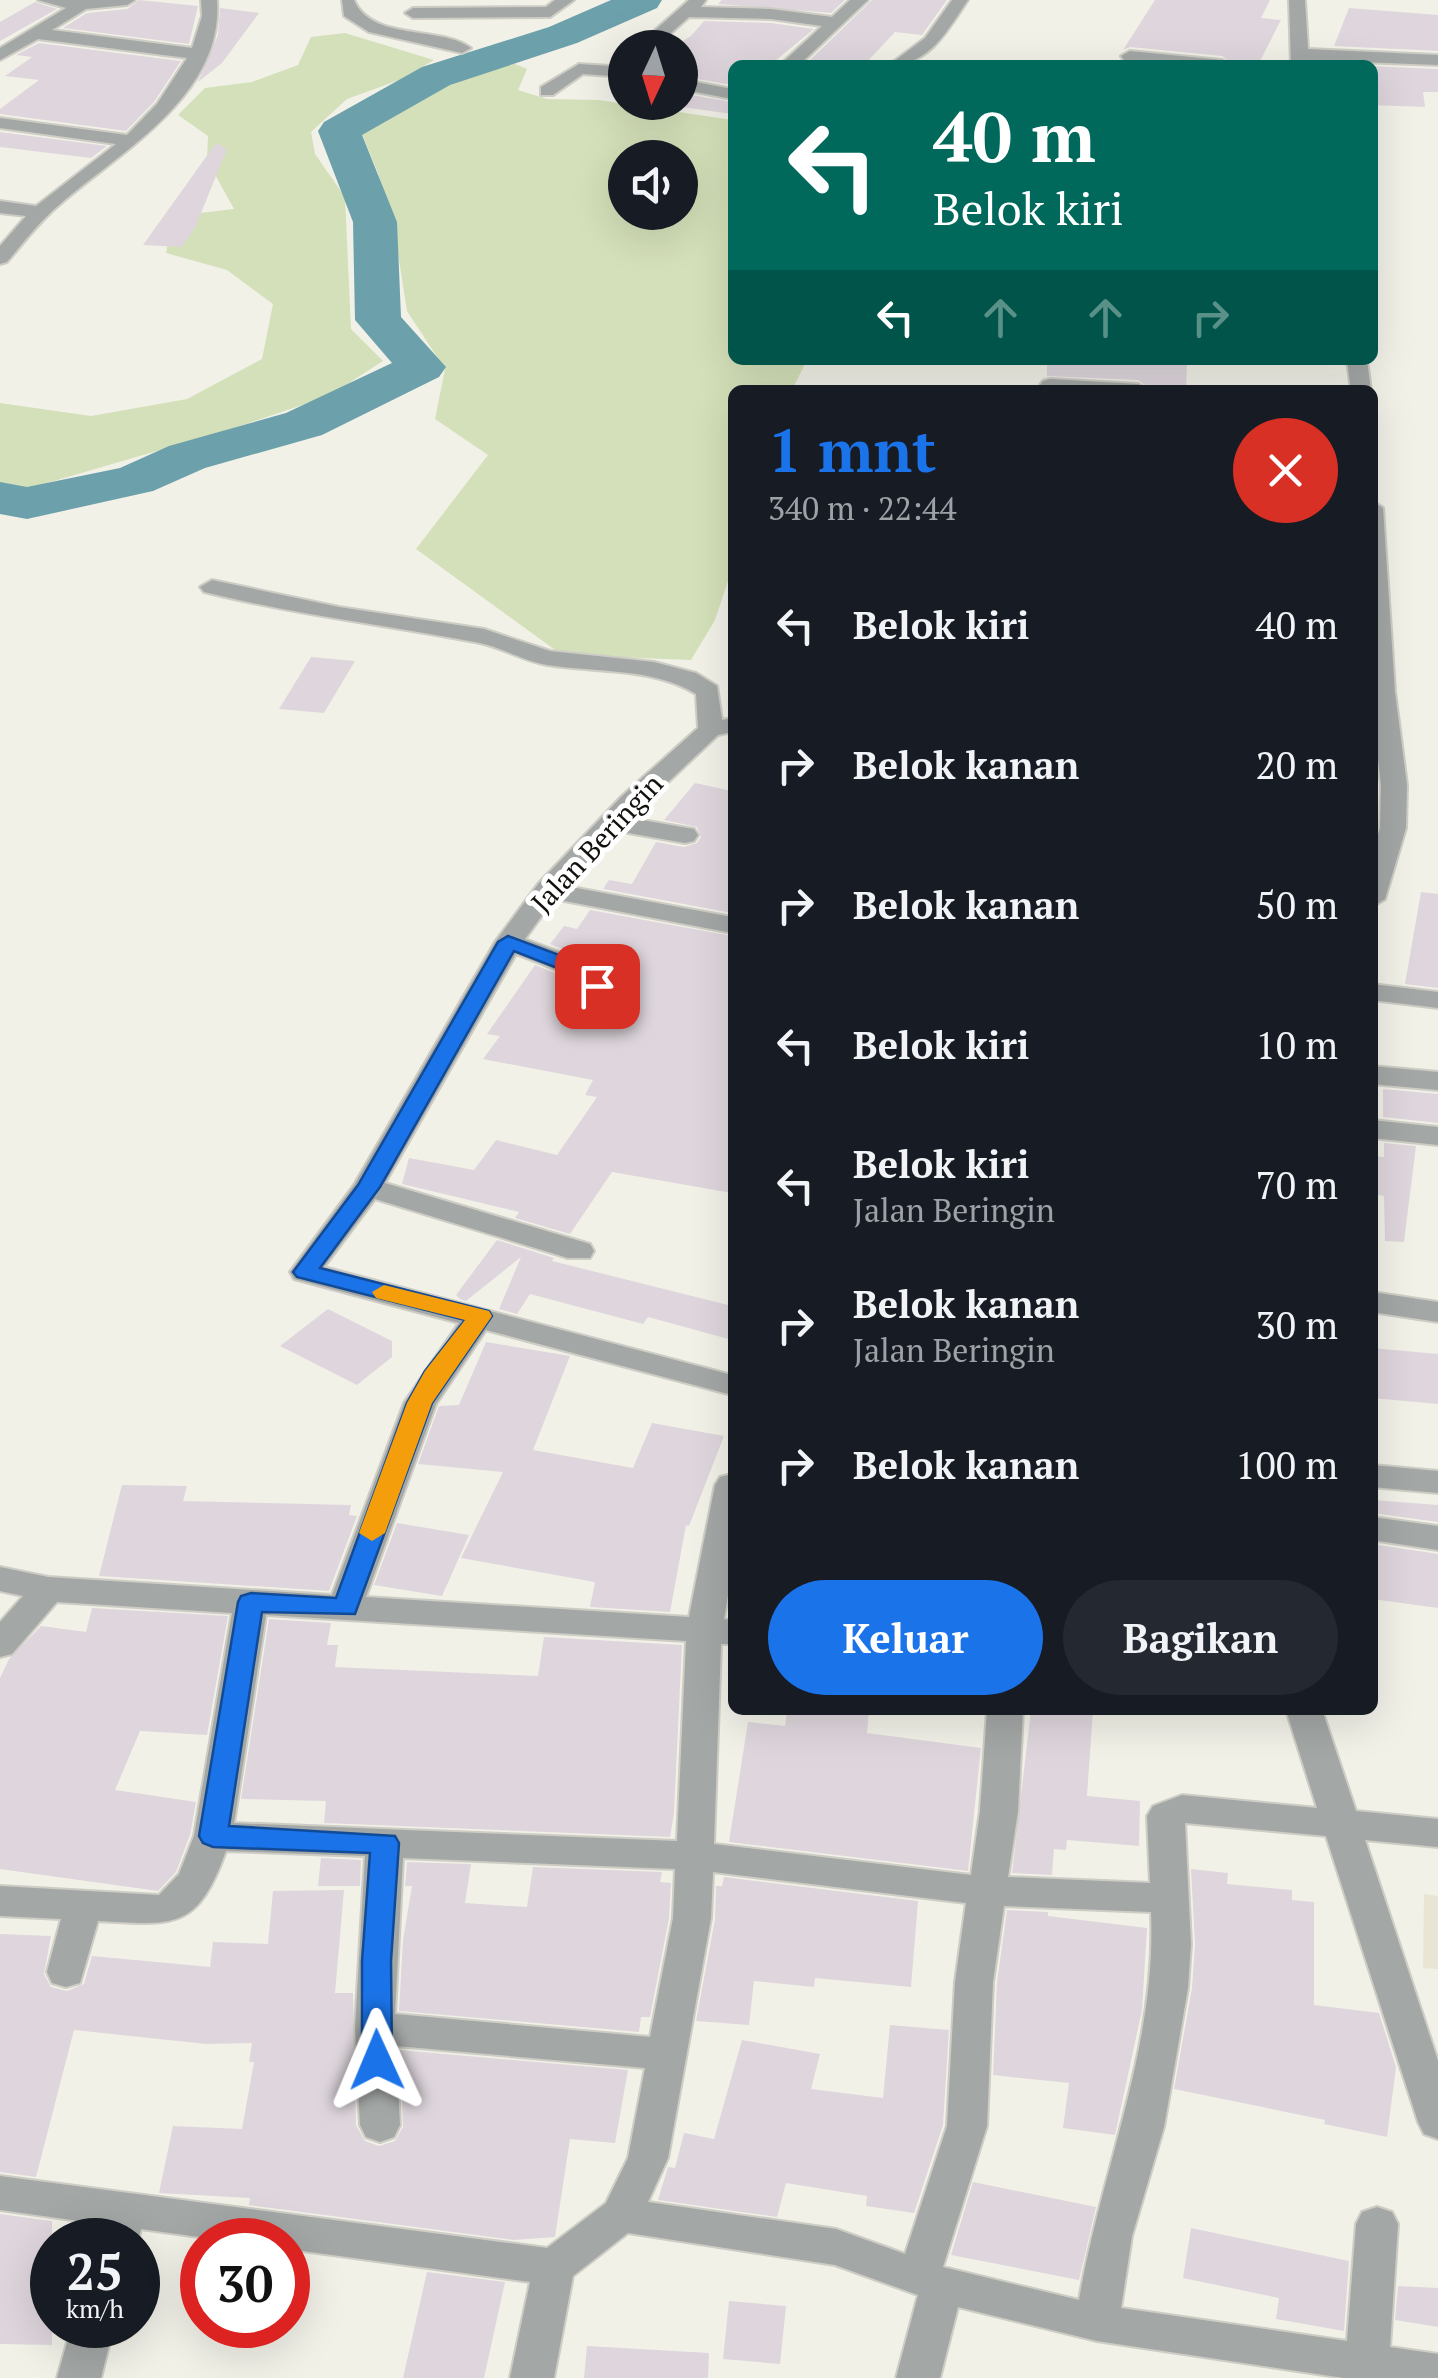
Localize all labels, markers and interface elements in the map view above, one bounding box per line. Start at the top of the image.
north arrow [608,30,698,120]
map controls [608,30,698,230]
text: 40 m [933,89,1096,182]
icon: left [768,100,898,230]
button: sound [608,140,698,230]
text: Belok kiri [933,178,1124,238]
icon: left [868,290,923,345]
icon: ahead [973,290,1028,345]
icon: ahead [1078,290,1133,345]
icon: right [1183,290,1238,345]
text: 1 mnt [768,410,936,489]
button: close [1233,418,1338,523]
text: 340 m · 22:44 [768,487,956,529]
icon: left [768,598,823,653]
text: Belok kiri [853,600,1029,650]
text: 40 m [1255,600,1338,650]
icon: right [768,738,823,793]
text: Belok kanan [853,740,1079,790]
text: 20 m [1255,740,1338,790]
street label: Jalan Beringin [523,765,671,920]
icon: right [768,878,823,933]
text: Belok kanan [853,880,1079,930]
text: 50 m [1255,880,1338,930]
pin [555,944,640,1029]
icon: arrive [570,959,625,1014]
icon: left [768,1018,823,1073]
text: Belok kiri [853,1020,1029,1070]
text: 10 m [1255,1020,1338,1070]
text: Belok kiri [853,1139,1029,1189]
icon: left [768,1158,823,1213]
text: 70 m [1255,1160,1338,1210]
text: Jalan Beringin [853,1189,1055,1231]
text: Belok kanan [853,1279,1079,1329]
icon: right [768,1298,823,1353]
text: 30 m [1255,1300,1338,1350]
text: Jalan Beringin [853,1329,1055,1371]
icon: right [768,1438,823,1493]
text: Belok kanan [853,1440,1079,1490]
text: 100 m [1235,1440,1338,1490]
button: Keluar [768,1580,1043,1695]
button: Bagikan [1063,1580,1338,1695]
position arrow [325,2008,429,2112]
speed limit sign: 30 [180,2218,310,2348]
text: 25 [67,2238,123,2304]
text: km/h [66,2292,124,2325]

